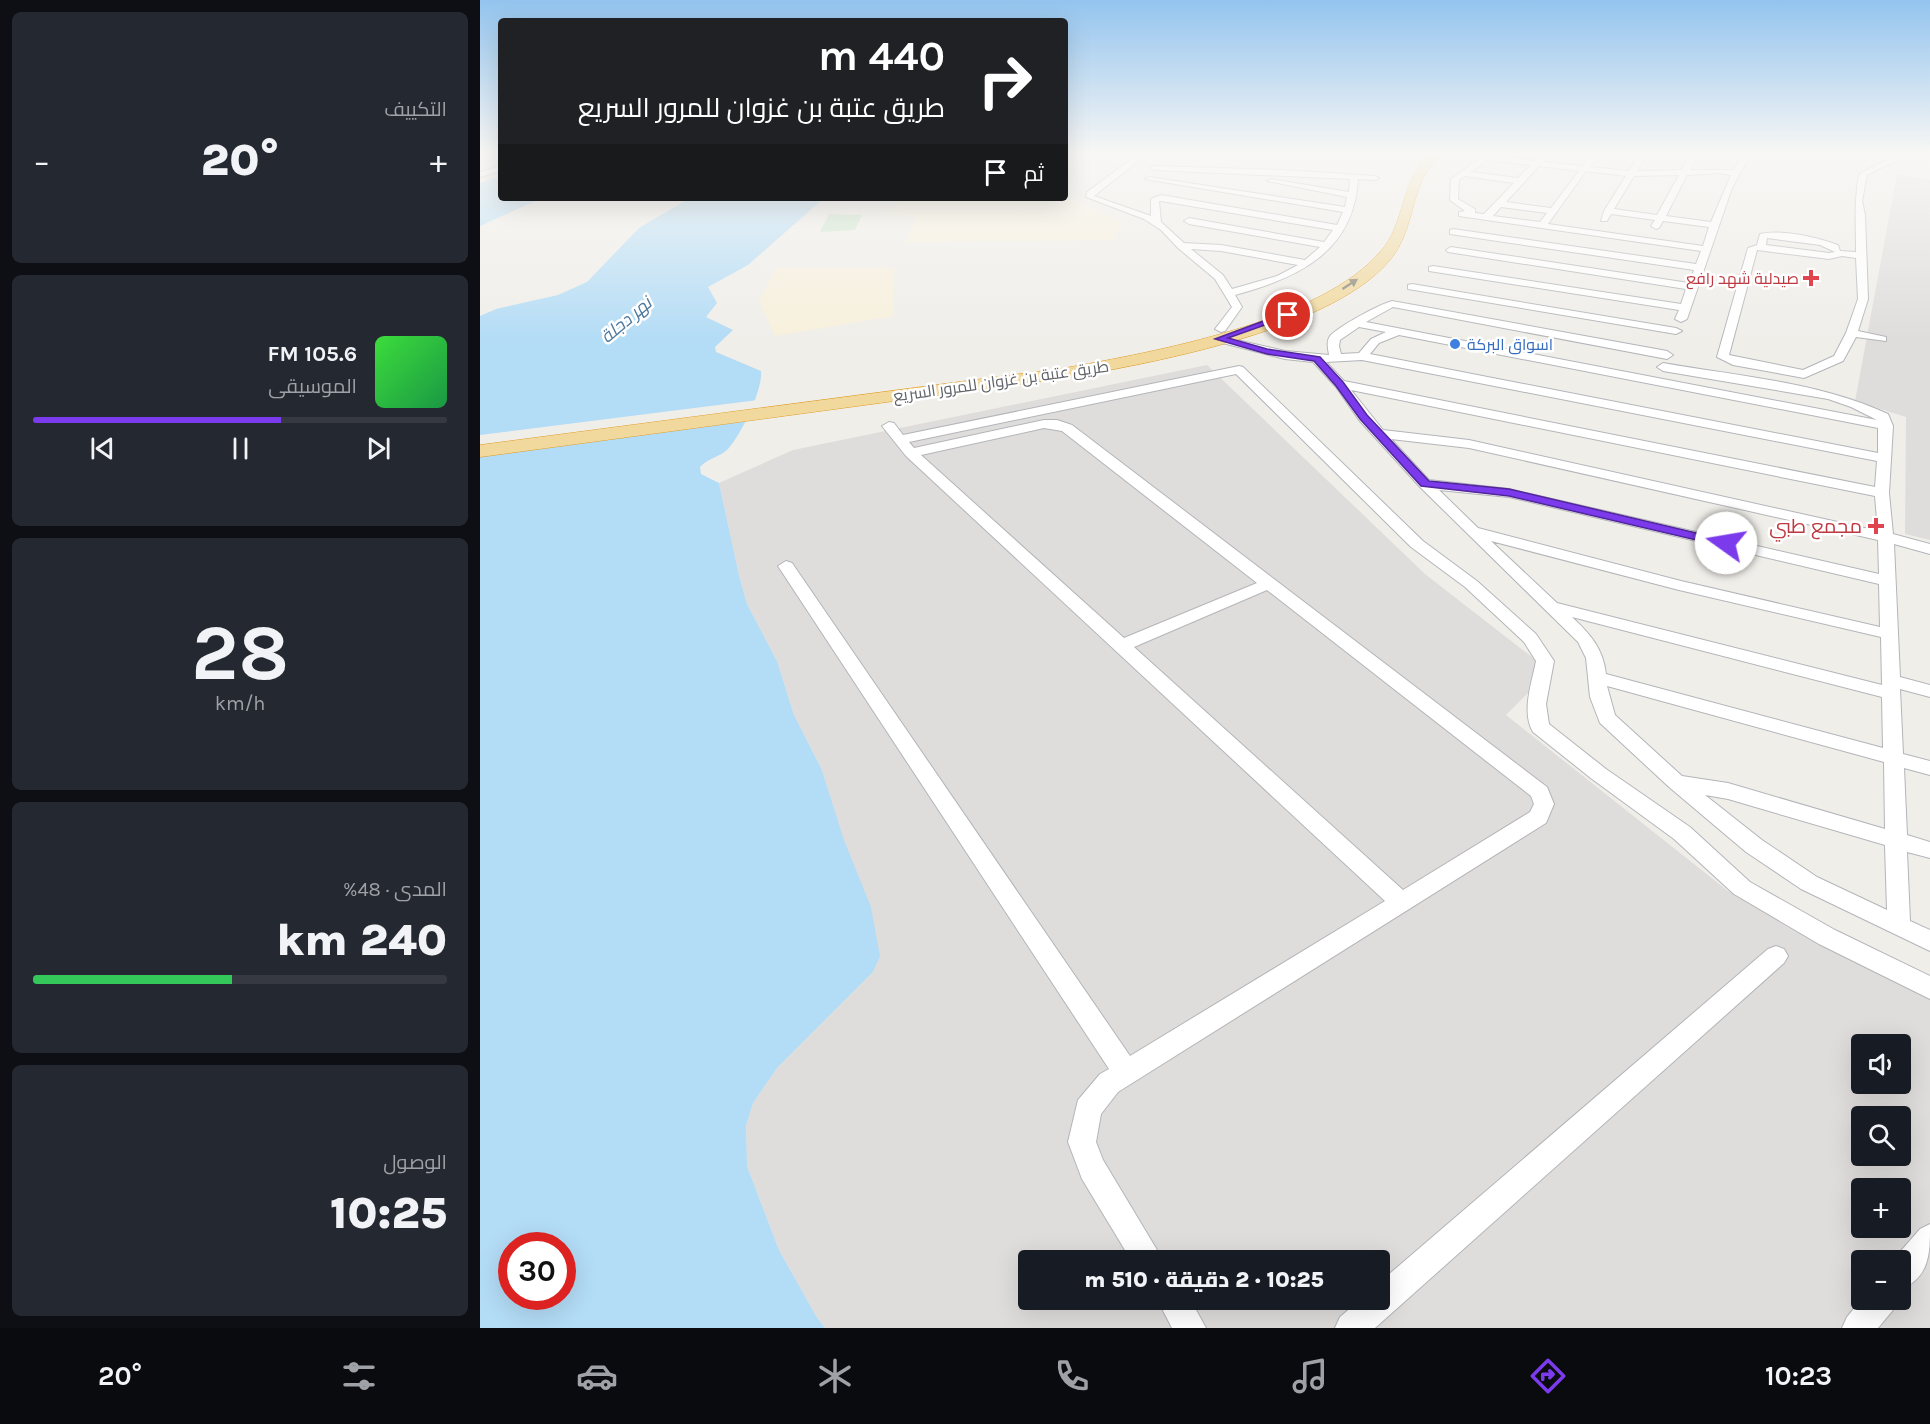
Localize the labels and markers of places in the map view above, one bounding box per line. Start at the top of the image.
place label: صيدلية شهد رافع [1686,269,1799,290]
marker: صيدلية شهد رافع [1804,271,1818,285]
pin [1262,289,1313,340]
place label: اسواق البركة [1467,335,1553,355]
marker: اسواق البركة [1448,337,1462,351]
place label: مجمع طبي [1769,515,1862,542]
marker: مجمع طبي [1867,517,1885,535]

